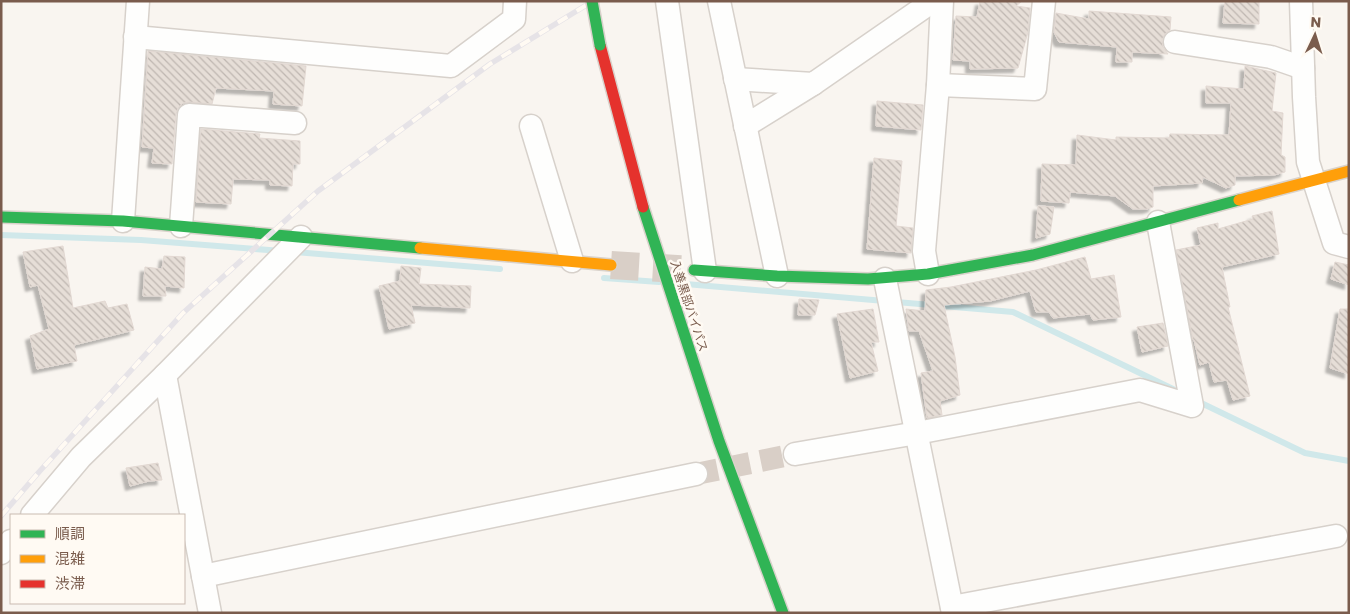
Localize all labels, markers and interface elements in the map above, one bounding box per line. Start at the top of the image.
north arrow [1290,10,1340,60]
text: N [1310,12,1322,32]
street label: 入善黒部バイパス [667,258,712,354]
legend [10,514,185,604]
text: 順調 [55,523,85,544]
text: 混雑 [55,548,85,569]
text: 渋滞 [55,573,85,594]

